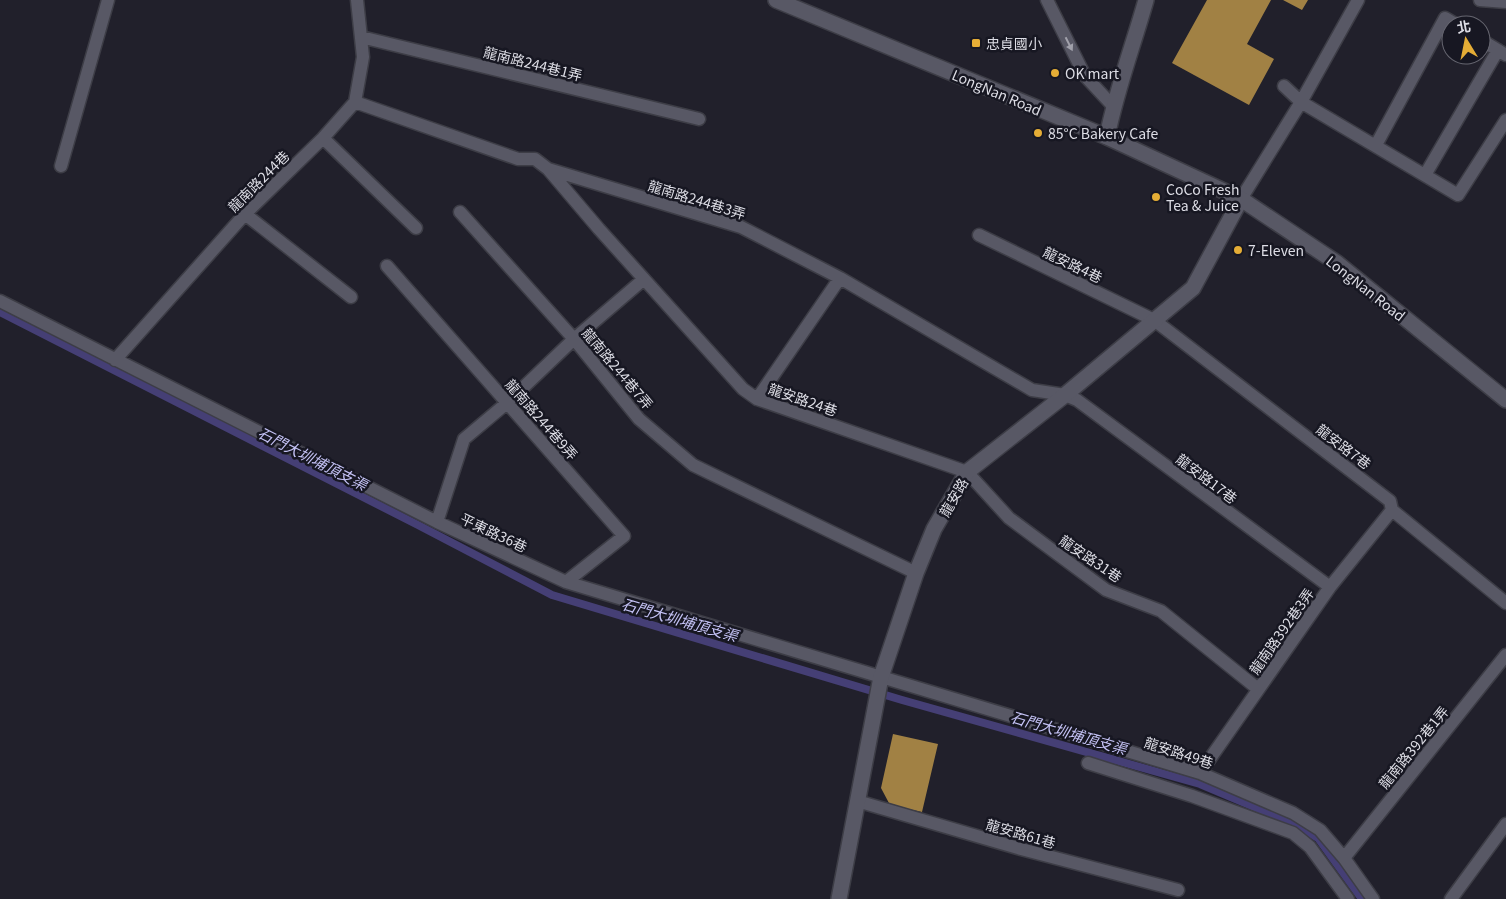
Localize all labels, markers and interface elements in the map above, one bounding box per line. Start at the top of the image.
north arrow [1441,15,1491,65]
text: 北 [1455,15,1472,37]
place label: 忠貞國小 [986,33,1042,53]
one-way arrow [1065,36,1073,51]
marker: 忠貞國小 [970,37,982,49]
street label: 龍南路244巷1弄 [482,41,584,85]
place label: OK mart [1065,63,1120,83]
street label: LongNan Road [949,64,1045,120]
marker: OK mart [1049,67,1061,79]
place label: 85°C Bakery Cafe [1048,123,1158,143]
marker: 85°C Bakery Cafe [1032,127,1044,139]
street label: 龍南路244巷 [223,146,293,216]
street label: 龍南路244巷3弄 [646,175,748,223]
place label: CoCo Fresh Tea & Juice [1166,179,1239,215]
marker: CoCo Fresh Tea & Juice [1150,191,1162,203]
place label: 7-Eleven [1248,240,1304,260]
street label: 龍安路4巷 [1040,241,1106,287]
marker: 7-Eleven [1232,244,1244,256]
street label: LongNan Road [1322,251,1410,325]
street label: 龍南路244巷7弄 [578,323,658,413]
street label: 龍南路244巷9弄 [501,374,583,464]
street label: 龍安路24巷 [766,378,840,420]
street label: 龍安路7巷 [1313,419,1375,473]
water label: 石門大圳埔頂支渠 [255,421,373,495]
street label: 龍安路17巷 [1172,448,1242,508]
street label: 龍安路 [934,474,972,520]
street label: 平東路36巷 [457,508,531,556]
street label: 龍安路31巷 [1056,530,1126,586]
street label: 龍南路392巷3弄 [1244,584,1318,678]
water label: 石門大圳埔頂支渠 [619,592,742,646]
street label: 龍南路392巷1弄 [1373,701,1453,793]
water label: 石門大圳埔頂支渠 [1008,705,1131,759]
street label: 龍安路49巷 [1142,731,1216,773]
street label: 龍安路61巷 [984,814,1058,852]

